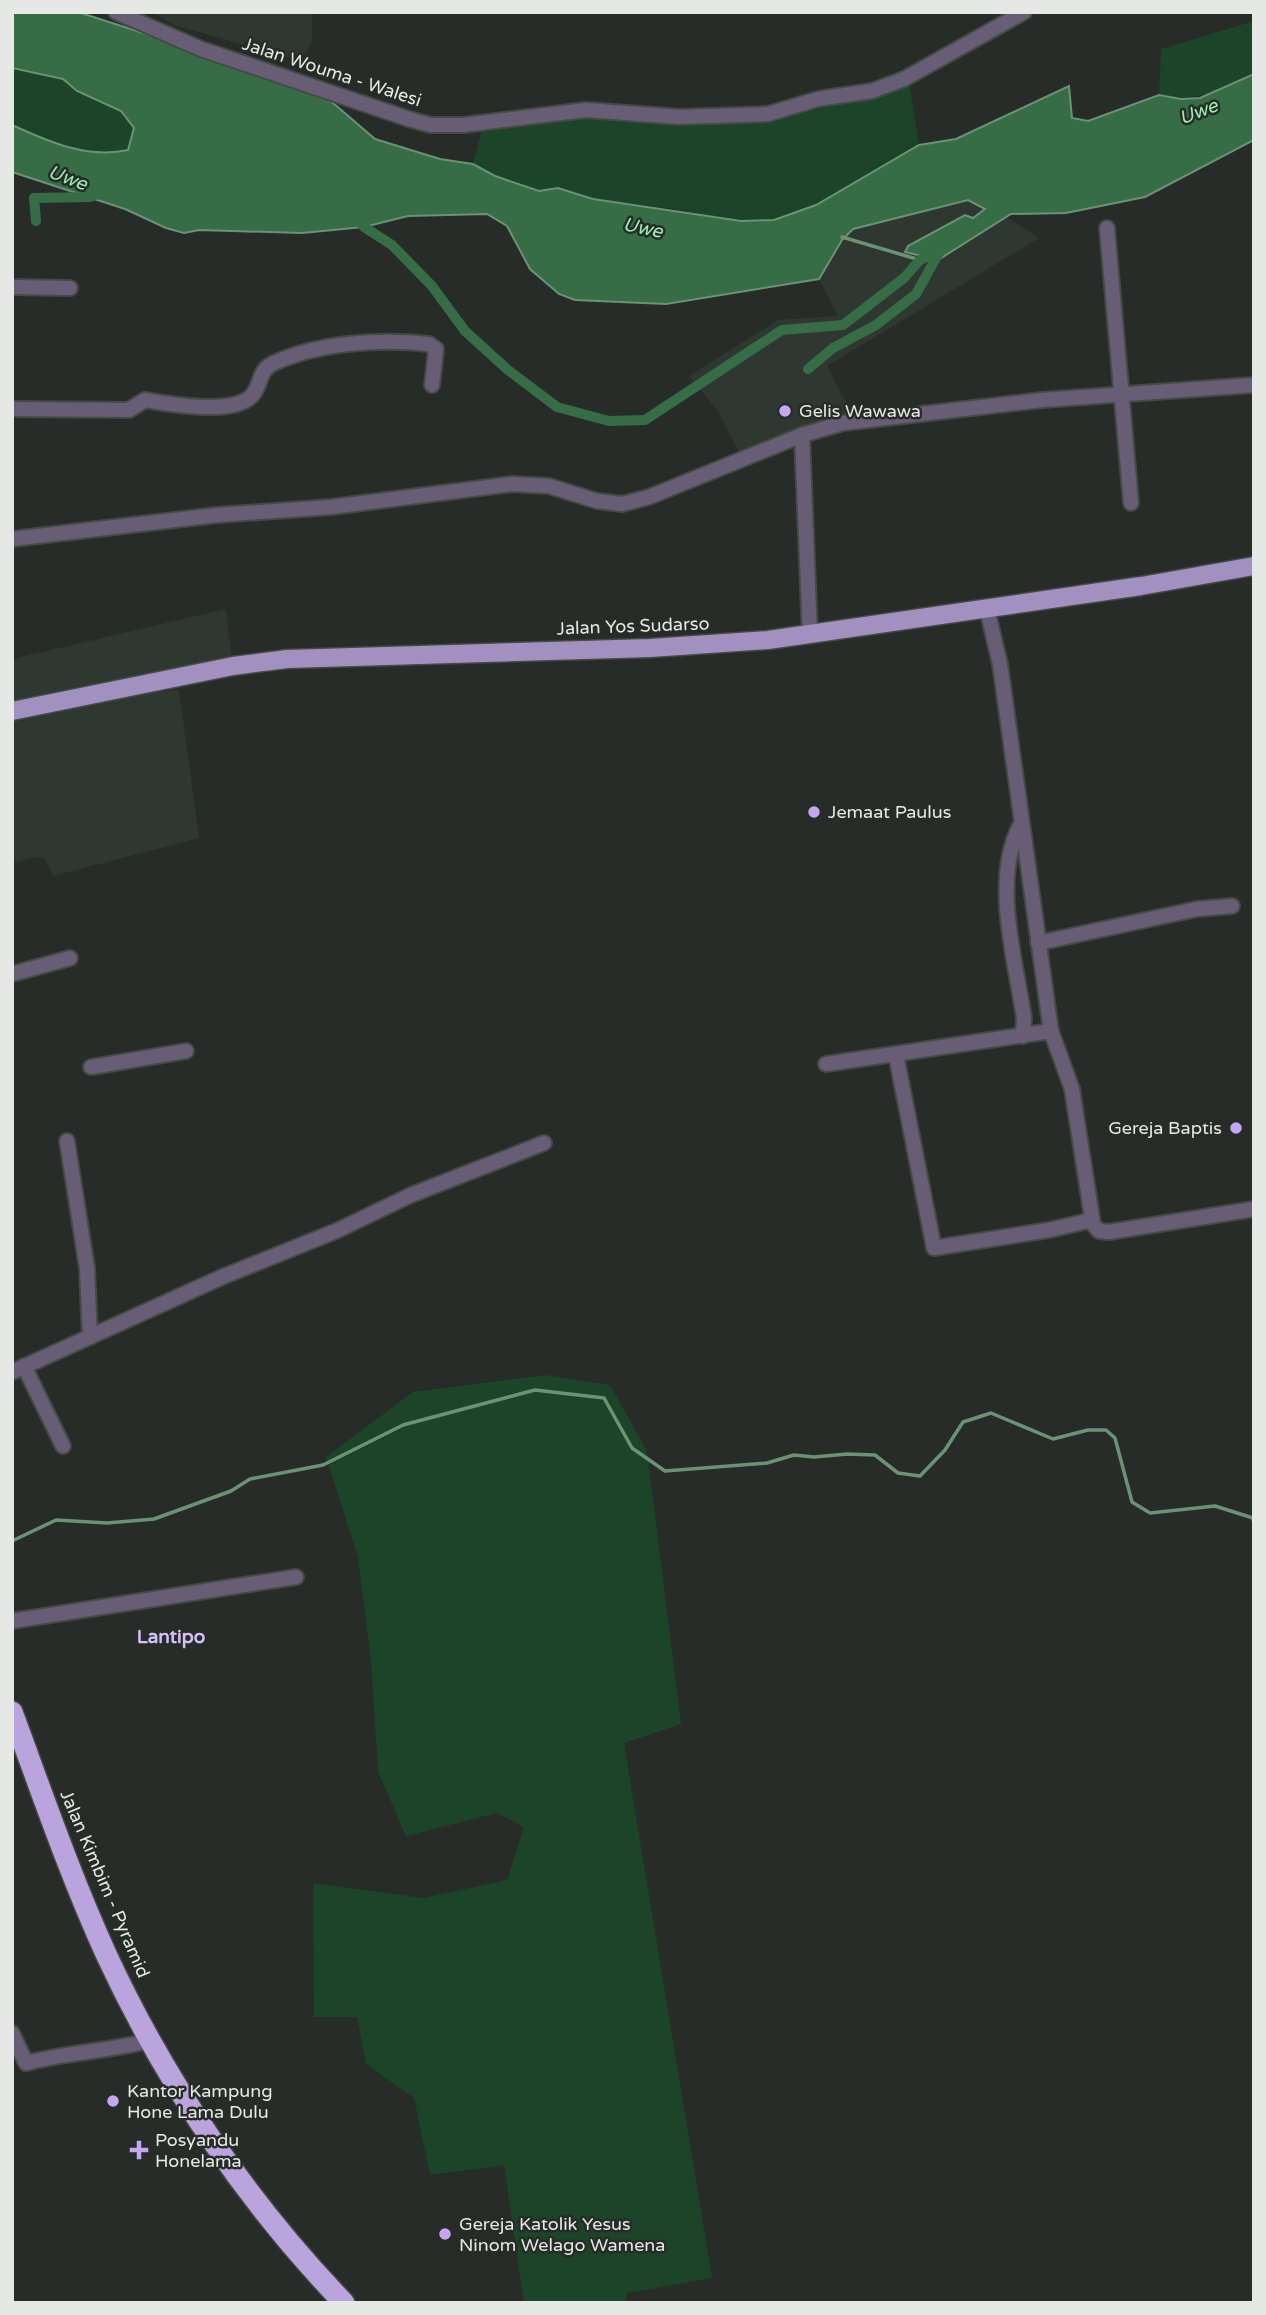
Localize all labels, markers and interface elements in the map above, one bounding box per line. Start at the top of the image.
street label: Jalan Wouma - Walesi [240,33,424,111]
water label: Uwe [1176,94,1222,129]
water label: Uwe [45,161,91,196]
water label: Uwe [621,213,666,243]
place label: Gelis Wawawa [799,400,921,422]
marker: Gelis Wawawa [777,403,793,419]
street label: Jalan Yos Sudarso [556,612,710,640]
place label: Jemaat Paulus [828,801,951,823]
marker: Jemaat Paulus [806,804,822,820]
place label: Gereja Baptis [1108,1117,1222,1139]
marker: Gereja Baptis [1228,1120,1244,1136]
district label: Lantipo [137,1626,205,1649]
street label: Jalan Kimbim - Pyramid [55,1787,155,1981]
place label: Kantor Kampung Hone Lama Dulu [127,2080,273,2123]
marker: Kantor Kampung Hone Lama Dulu [105,2093,121,2109]
place label: Posyandu Honelama [155,2129,242,2172]
marker: Posyandu Honelama [129,2140,149,2160]
place label: Gereja Katolik Yesus Ninom Welago Wamena [459,2213,665,2256]
marker: Gereja Katolik Yesus Ninom Welago Wamena [437,2226,453,2242]

